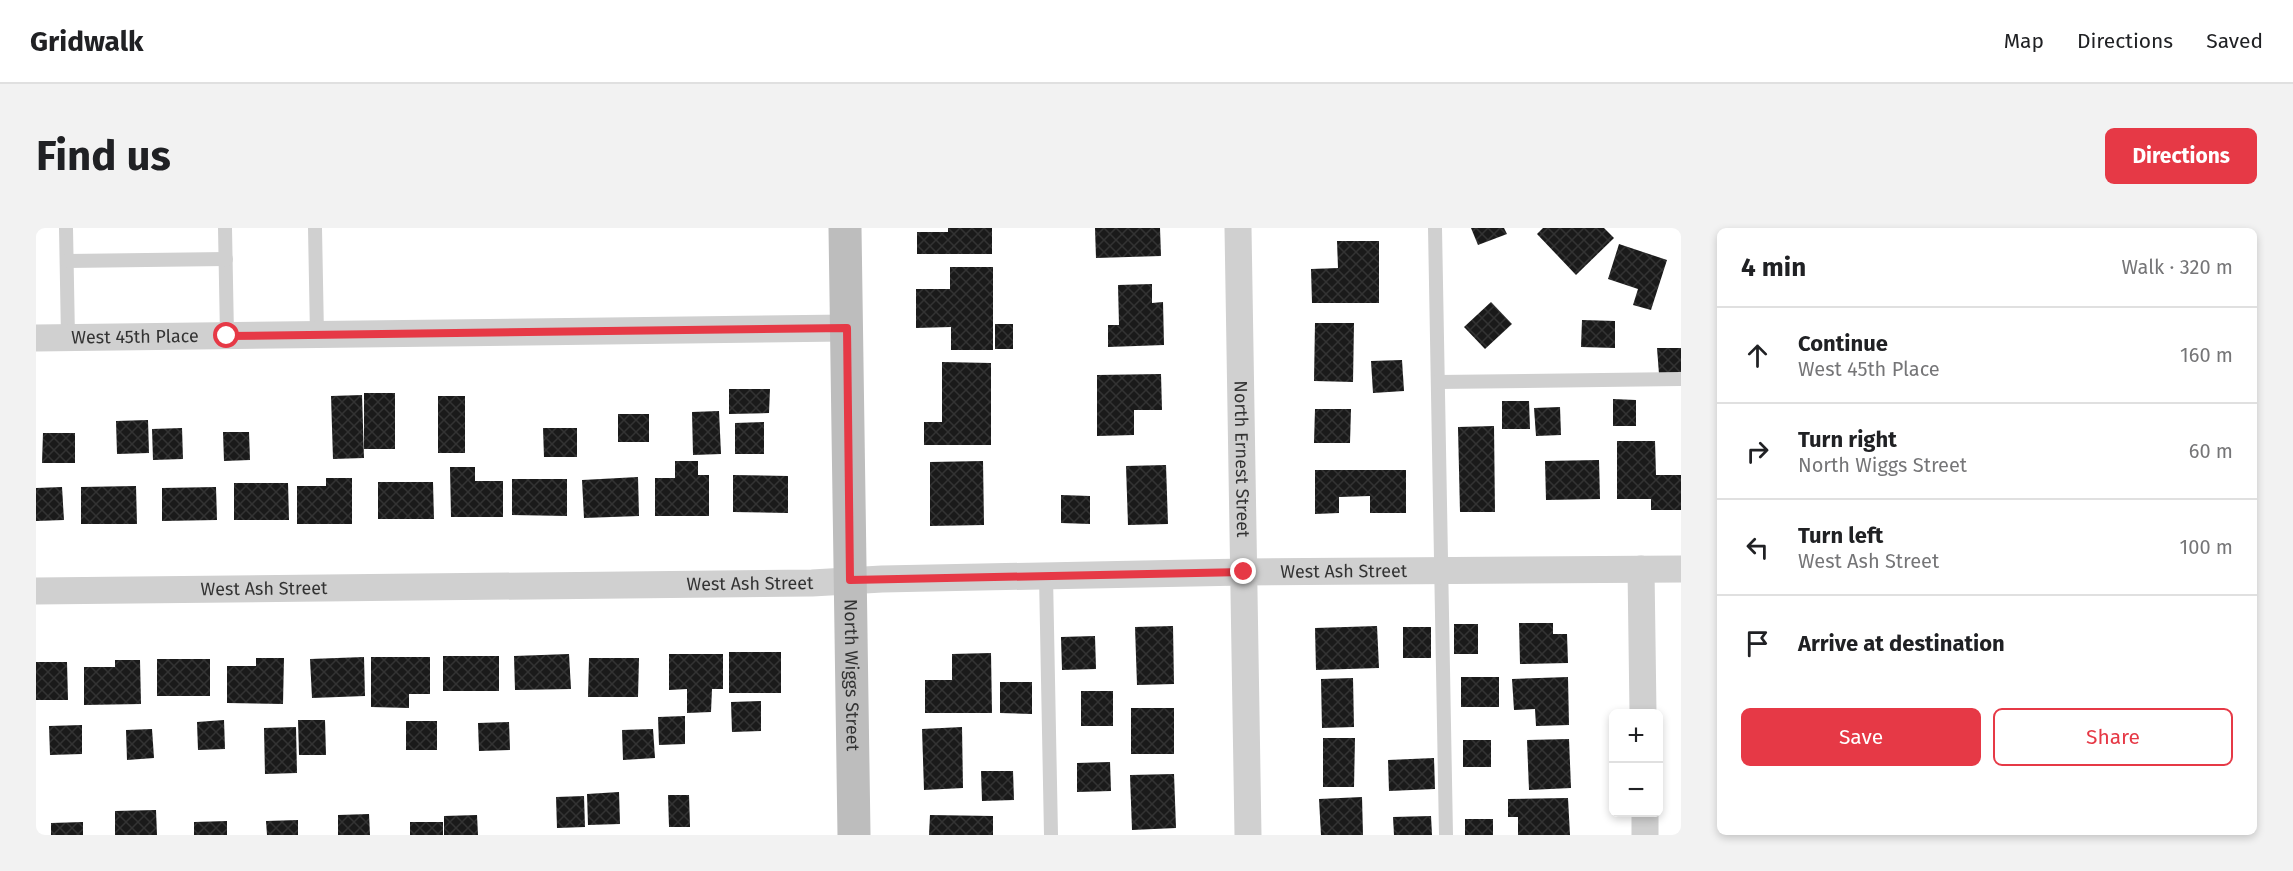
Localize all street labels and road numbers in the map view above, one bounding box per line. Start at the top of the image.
street label: West 45th Place [71,325,199,349]
street label: North Ernest Street [1230,380,1254,538]
street label: West Ash Street [1280,560,1408,583]
street label: West Ash Street [686,572,814,595]
street label: West Ash Street [200,577,328,600]
street label: North Wiggs Street [839,599,864,752]

